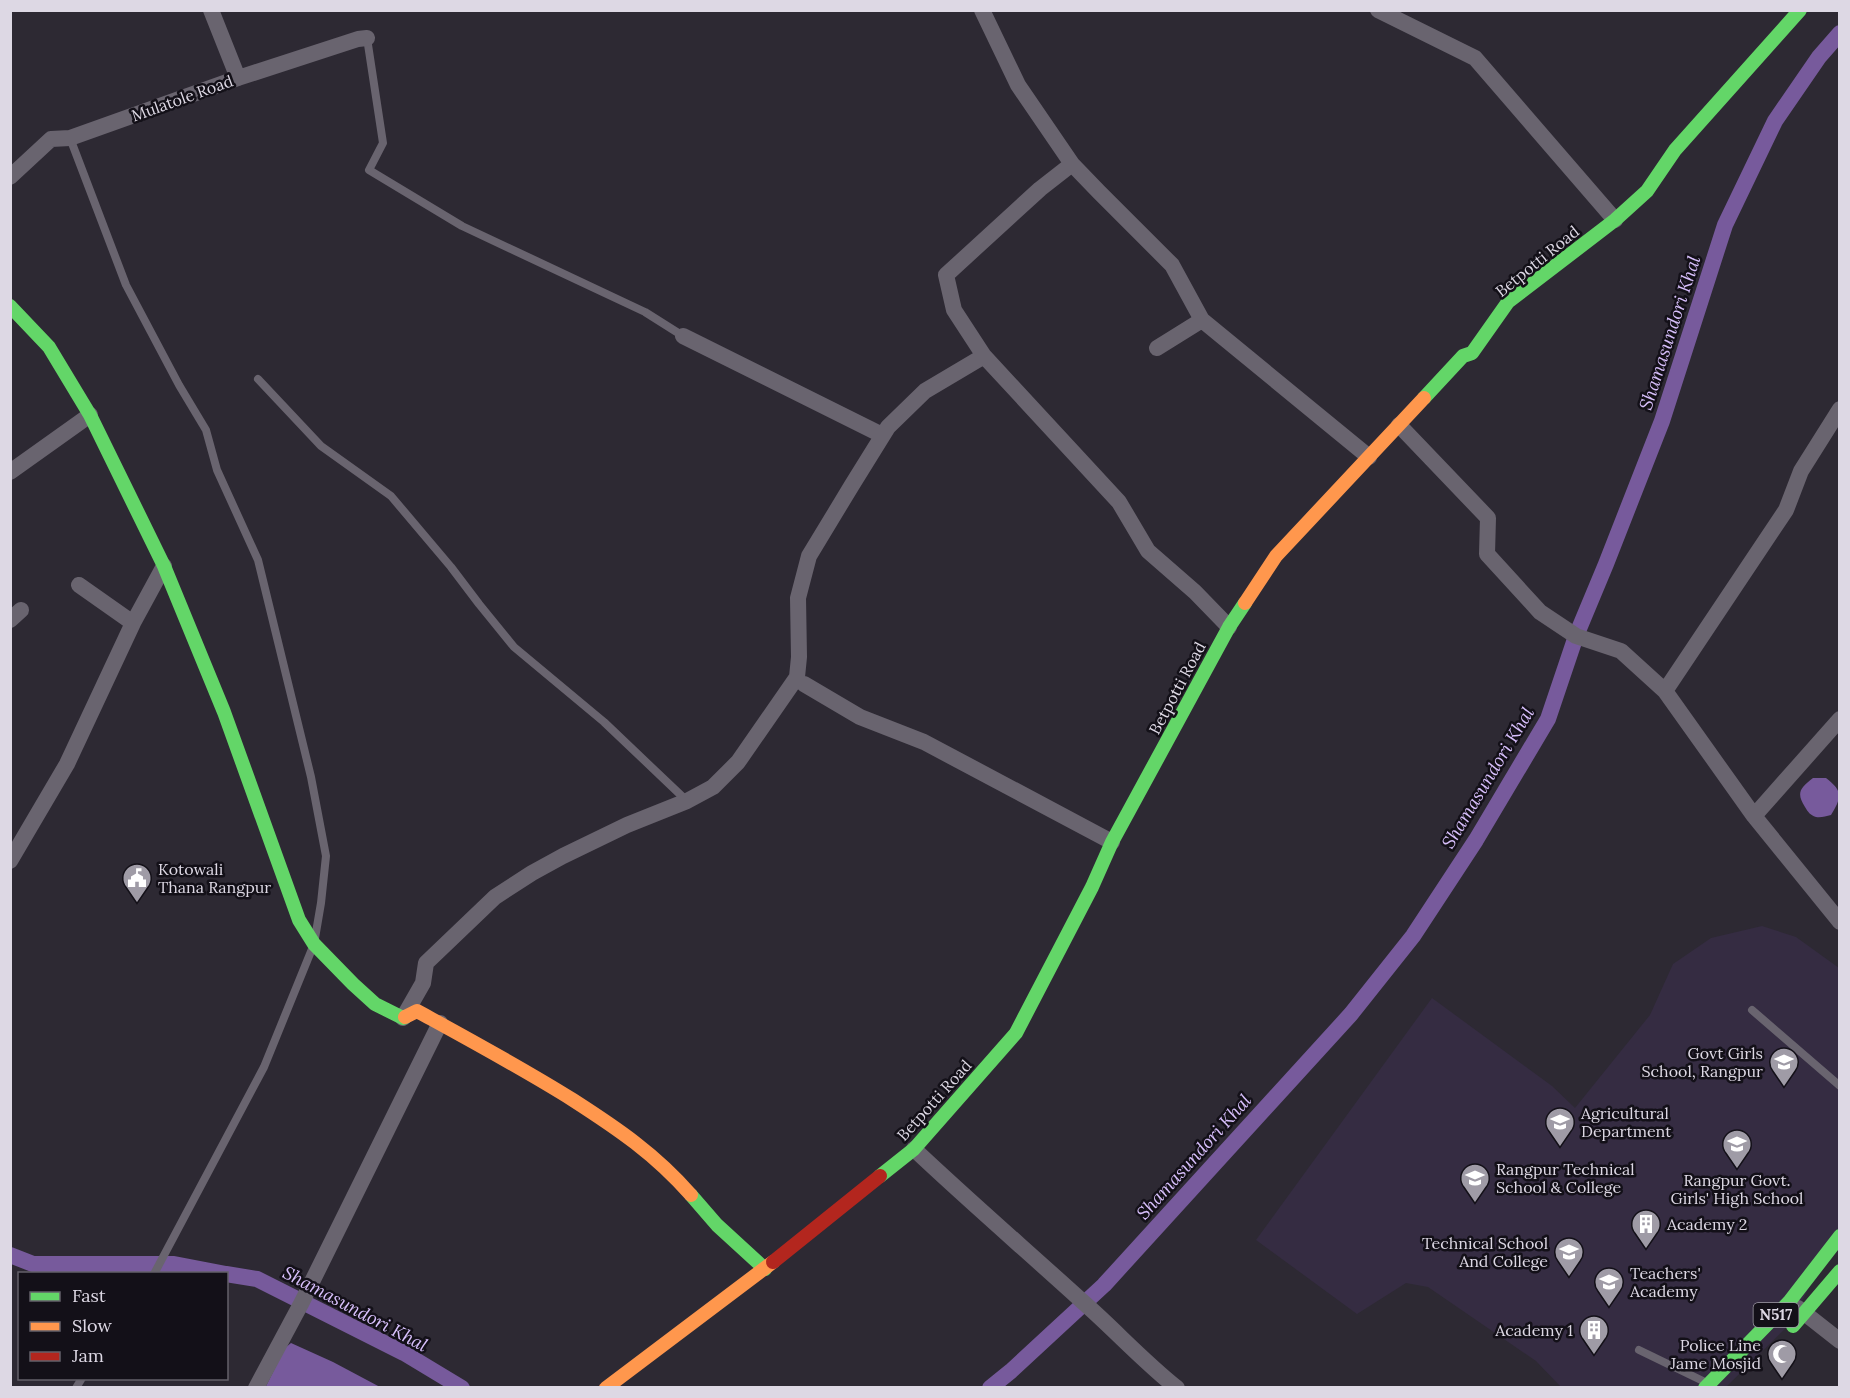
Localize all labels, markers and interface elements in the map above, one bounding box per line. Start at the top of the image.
street label: Mulatole Road [128,70,236,126]
street label: Betpotti Road [1491,221,1583,301]
water label: Shamasundori Khal [1634,253,1705,413]
street label: Betpotti Road [1144,638,1210,738]
water label: Shamasundori Khal [1436,703,1539,853]
place label: Kotowali Thana Rangpur [158,859,271,897]
public building icon: Kotowali Thana Rangpur [121,862,153,904]
place label: Govt Girls School, Rangpur [1642,1043,1763,1081]
school or university icon: Govt Girls School, Rangpur [1768,1046,1800,1088]
street label: Betpotti Road [892,1055,976,1145]
water label: Shamasundori Khal [1131,1089,1256,1224]
place label: Agricultural Department [1580,1103,1672,1141]
school or university icon: Agricultural Department [1544,1106,1576,1148]
school or university icon: Rangpur Govt. Girls' High School [1721,1128,1753,1170]
place label: Rangpur Technical School & College [1496,1159,1635,1197]
school or university icon: Rangpur Technical School & College [1459,1162,1491,1204]
place label: Rangpur Govt. Girls' High School [1671,1170,1803,1208]
building icon: Academy 2 [1630,1208,1662,1250]
place label: Academy 2 [1666,1214,1747,1234]
place label: Technical School And College [1422,1233,1548,1271]
school or university icon: Technical School And College [1553,1236,1585,1278]
water label: Shamasundori Khal [279,1261,432,1356]
place label: Teachers' Academy [1629,1263,1701,1301]
school or university icon: Teachers' Academy [1593,1266,1625,1308]
legend [18,1272,228,1380]
text: Fast [72,1284,106,1307]
road number: N517 [1754,1303,1798,1327]
text: Slow [72,1314,112,1337]
building icon: Academy 1 [1578,1314,1610,1356]
place label: Academy 1 [1494,1320,1573,1340]
place label: Police Line Jame Mosjid [1669,1335,1761,1373]
mosque icon: Police Line Jame Mosjid [1766,1338,1798,1380]
text: Jam [71,1344,104,1367]

